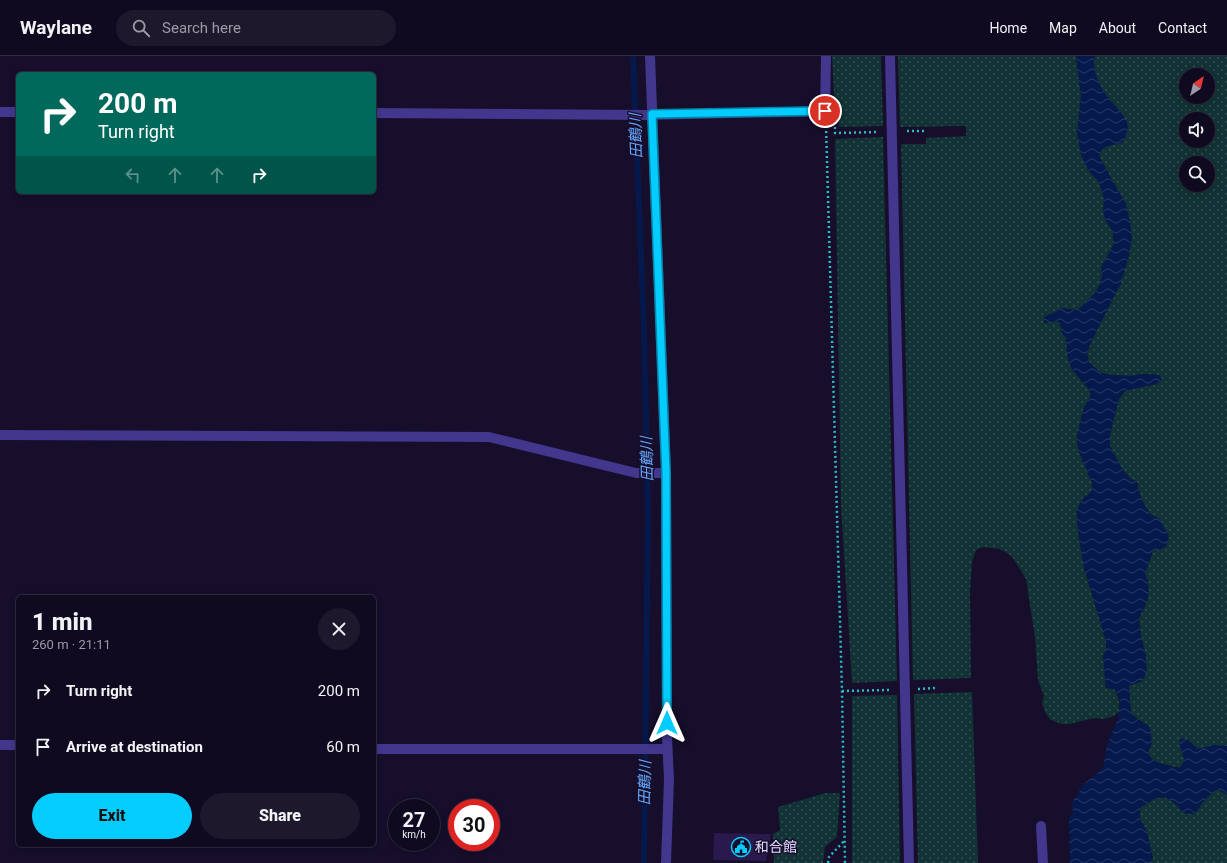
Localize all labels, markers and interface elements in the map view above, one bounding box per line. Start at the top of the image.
search box [116,10,396,46]
text: Waylane [20,16,92,39]
icon: search [130,17,152,39]
text: Search here [162,19,241,37]
text: Home [989,20,1027,36]
text: Map [1049,20,1077,36]
text: About [1099,20,1136,36]
text: Contact [1158,20,1207,36]
north arrow [1179,68,1215,104]
map controls [1179,68,1215,192]
text: 200 m [98,87,177,120]
icon: right [32,88,84,140]
pin [808,94,842,128]
icon: arrive [814,100,836,122]
water label: 田鶴川 [626,111,646,159]
button: sound [1179,112,1215,148]
text: Turn right [98,121,175,142]
button: search [1179,156,1215,192]
icon: left [122,164,144,186]
icon: ahead [164,164,186,186]
icon: ahead [206,164,228,186]
icon: right [248,164,270,186]
water label: 田鶴川 [638,434,656,482]
text: 1 min [32,608,93,636]
button: close [318,608,360,650]
text: 260 m · 21:11 [32,637,111,652]
icon: right [32,680,54,702]
text: Turn right [66,682,132,700]
text: 200 m [318,682,360,700]
position arrow [646,702,688,744]
icon: arrive [32,736,54,758]
text: Arrive at destination [66,738,203,756]
text: 60 m [326,738,360,756]
water label: 田鶴川 [636,758,654,806]
button: Exit [32,793,192,839]
button: Share [200,793,360,839]
speed limit sign: 30 [448,799,500,851]
text: 27 [403,808,425,832]
text: km/h [402,829,426,840]
public building icon: 和合館 [730,836,752,858]
place label: 和合館 [755,839,797,855]

